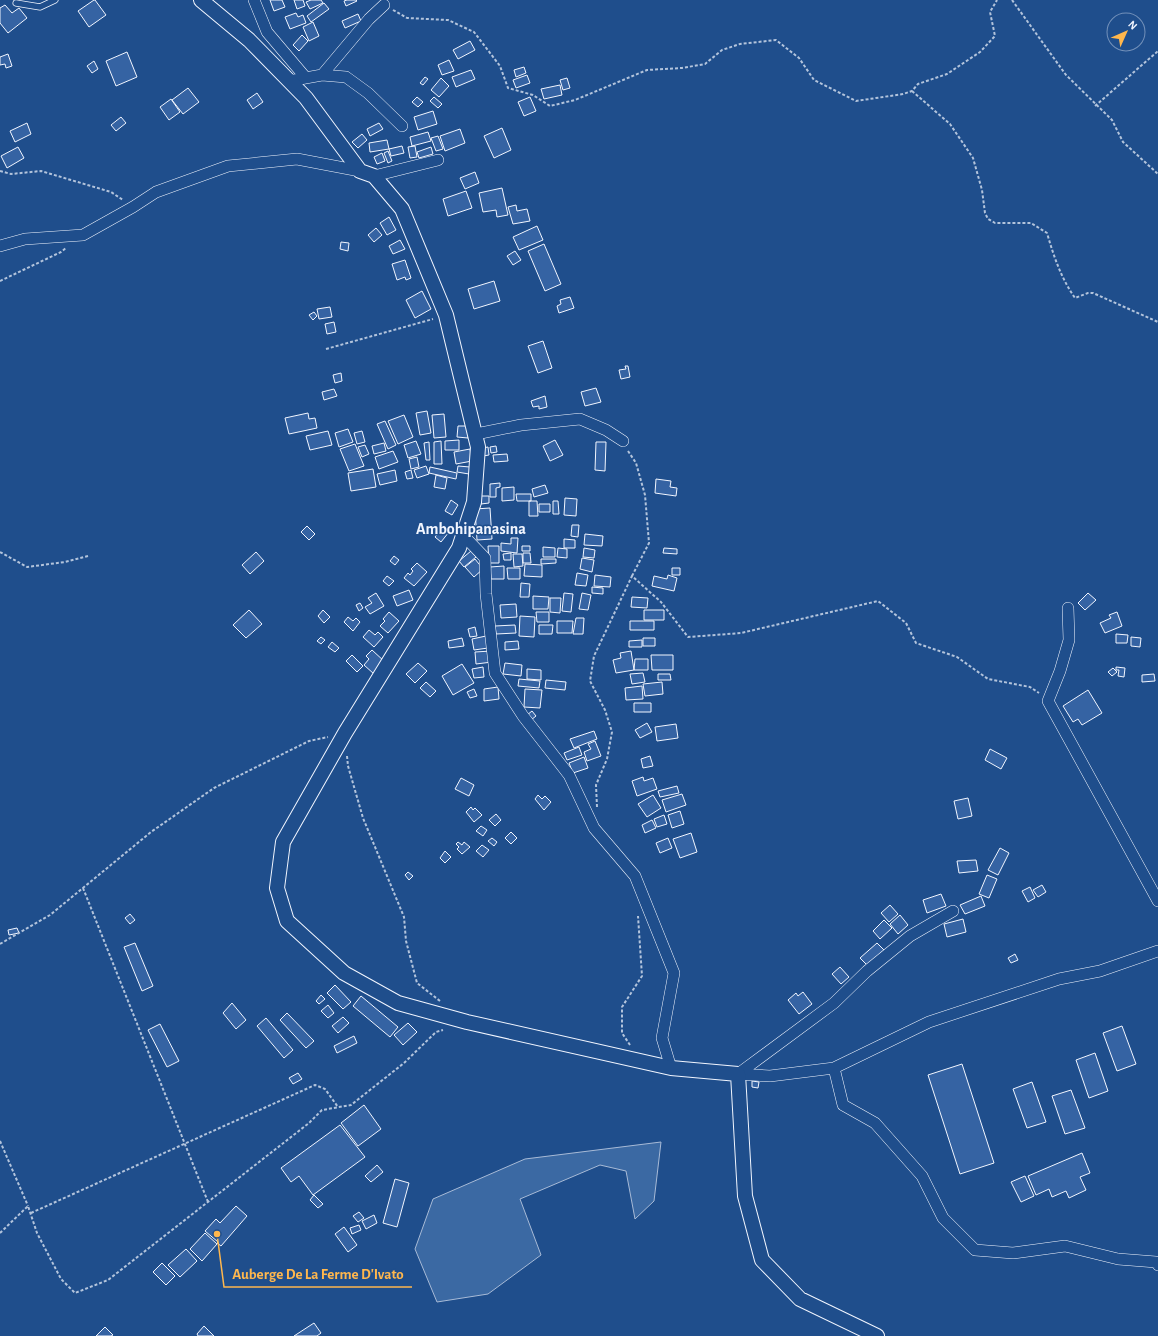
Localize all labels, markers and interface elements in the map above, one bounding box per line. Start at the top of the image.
north arrow [1106,12,1146,52]
text: N [1126,19,1139,32]
district label: Ambohipanasina [416,521,526,537]
callout: Auberge De La Ferme D'Ivato [224,1260,412,1287]
text: Auberge De La Ferme D'Ivato [232,1267,404,1282]

